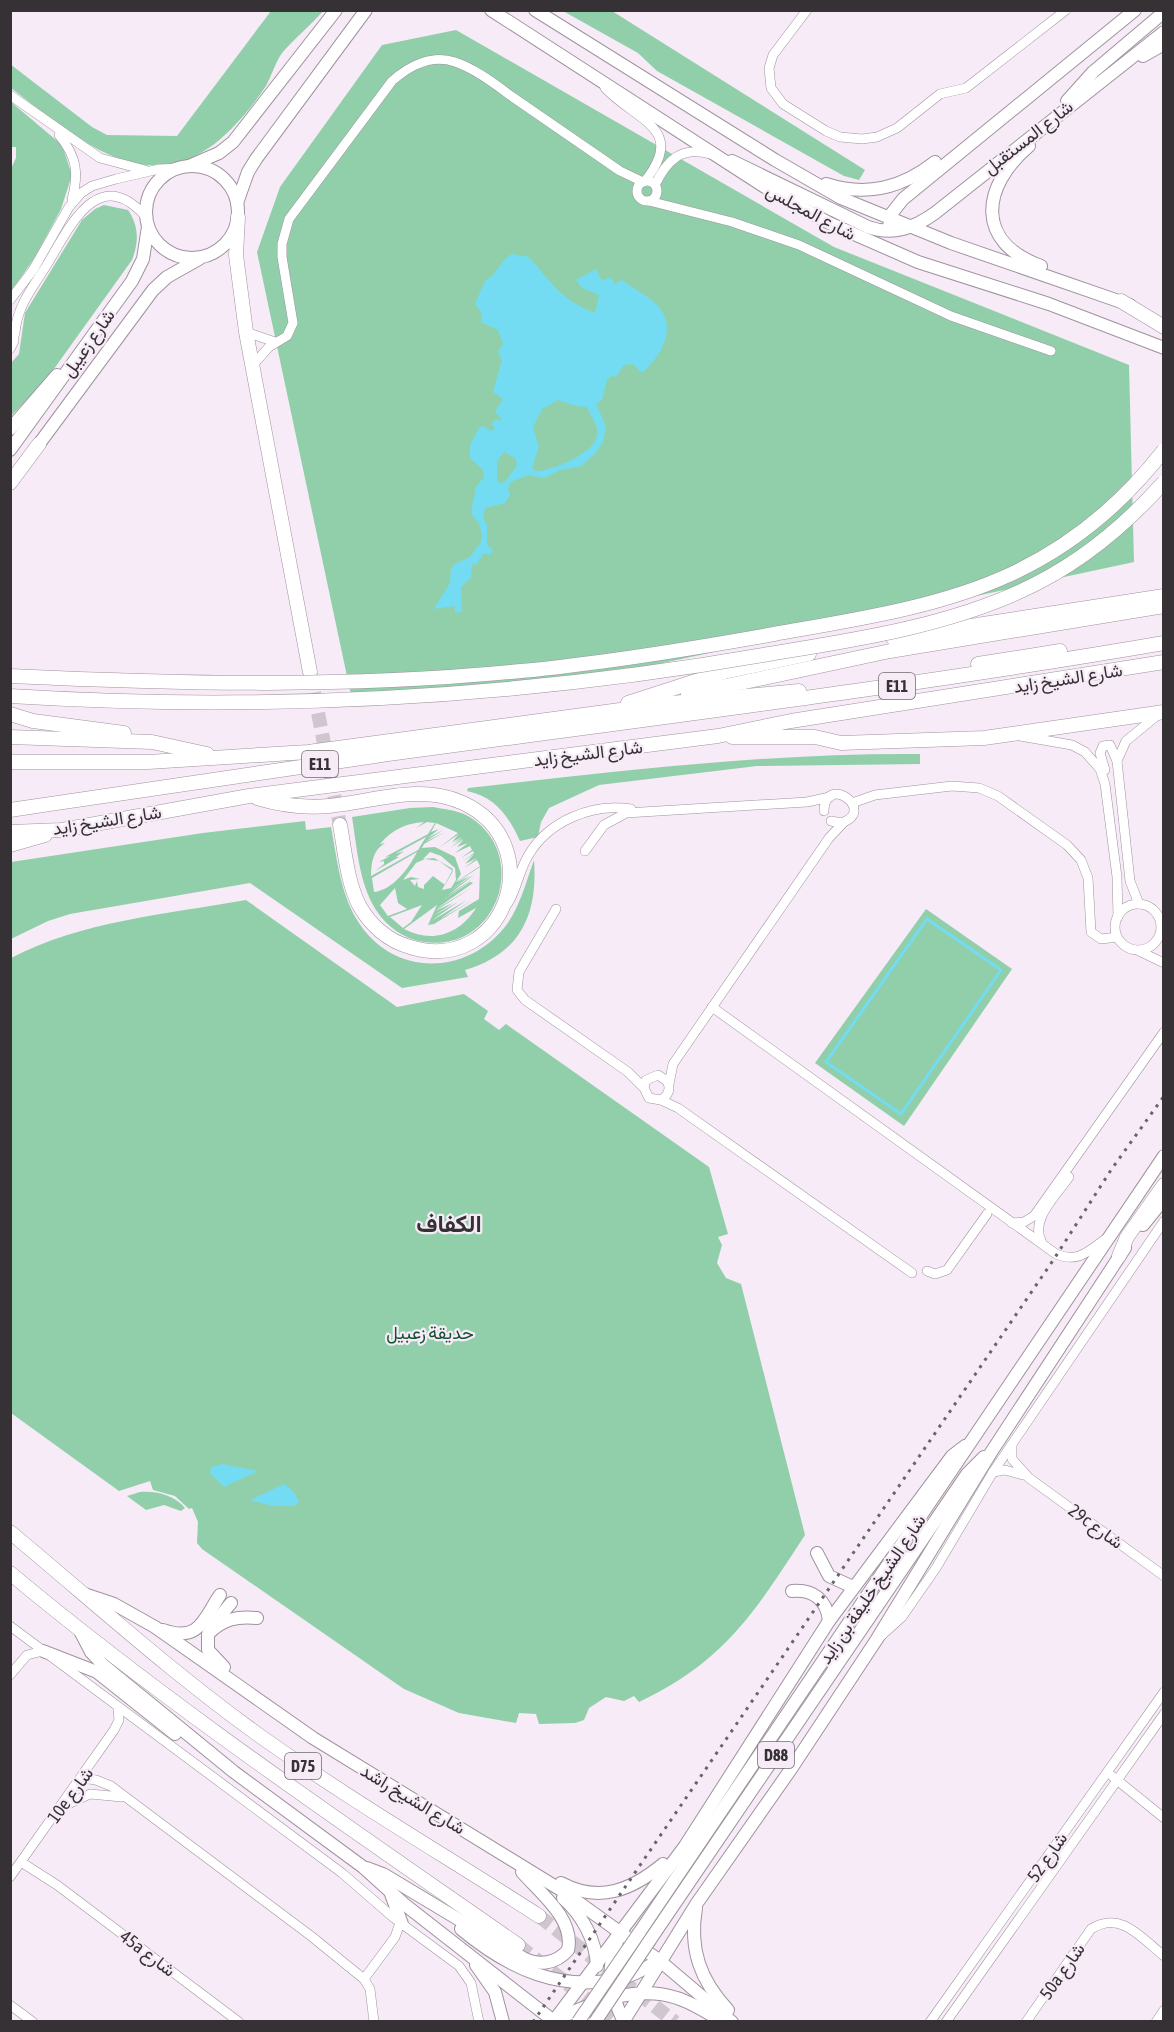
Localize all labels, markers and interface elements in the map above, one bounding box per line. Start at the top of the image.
street label: شارع المستقبل [979,96,1078,180]
street label: شارع المجلس [762,180,859,246]
street label: شارع زعيبل [57,305,121,382]
street label: شارع الشيخ زايد [1012,659,1124,699]
road number: E11 [879,673,915,699]
street label: شارع الشيخ زايد [532,736,644,772]
road number: E11 [302,751,338,777]
street label: شارع الشيخ زايد [51,801,163,841]
district label: الكفاف [416,1210,482,1237]
park label: حديقة زعبيل [386,1322,474,1344]
street label: 29c شارع [1063,1499,1127,1554]
street label: شارع الشيخ خليفة بن زايد [814,1510,931,1669]
road number: D88 [758,1742,794,1768]
road number: D75 [285,1753,321,1779]
street label: شارع الشيخ راشد [356,1759,469,1840]
street label: 10e شارع [43,1763,99,1828]
street label: شارع 52 [1022,1828,1073,1887]
street label: 45a شارع [115,1925,180,1982]
street label: 50a شارع [1035,1939,1091,2004]

